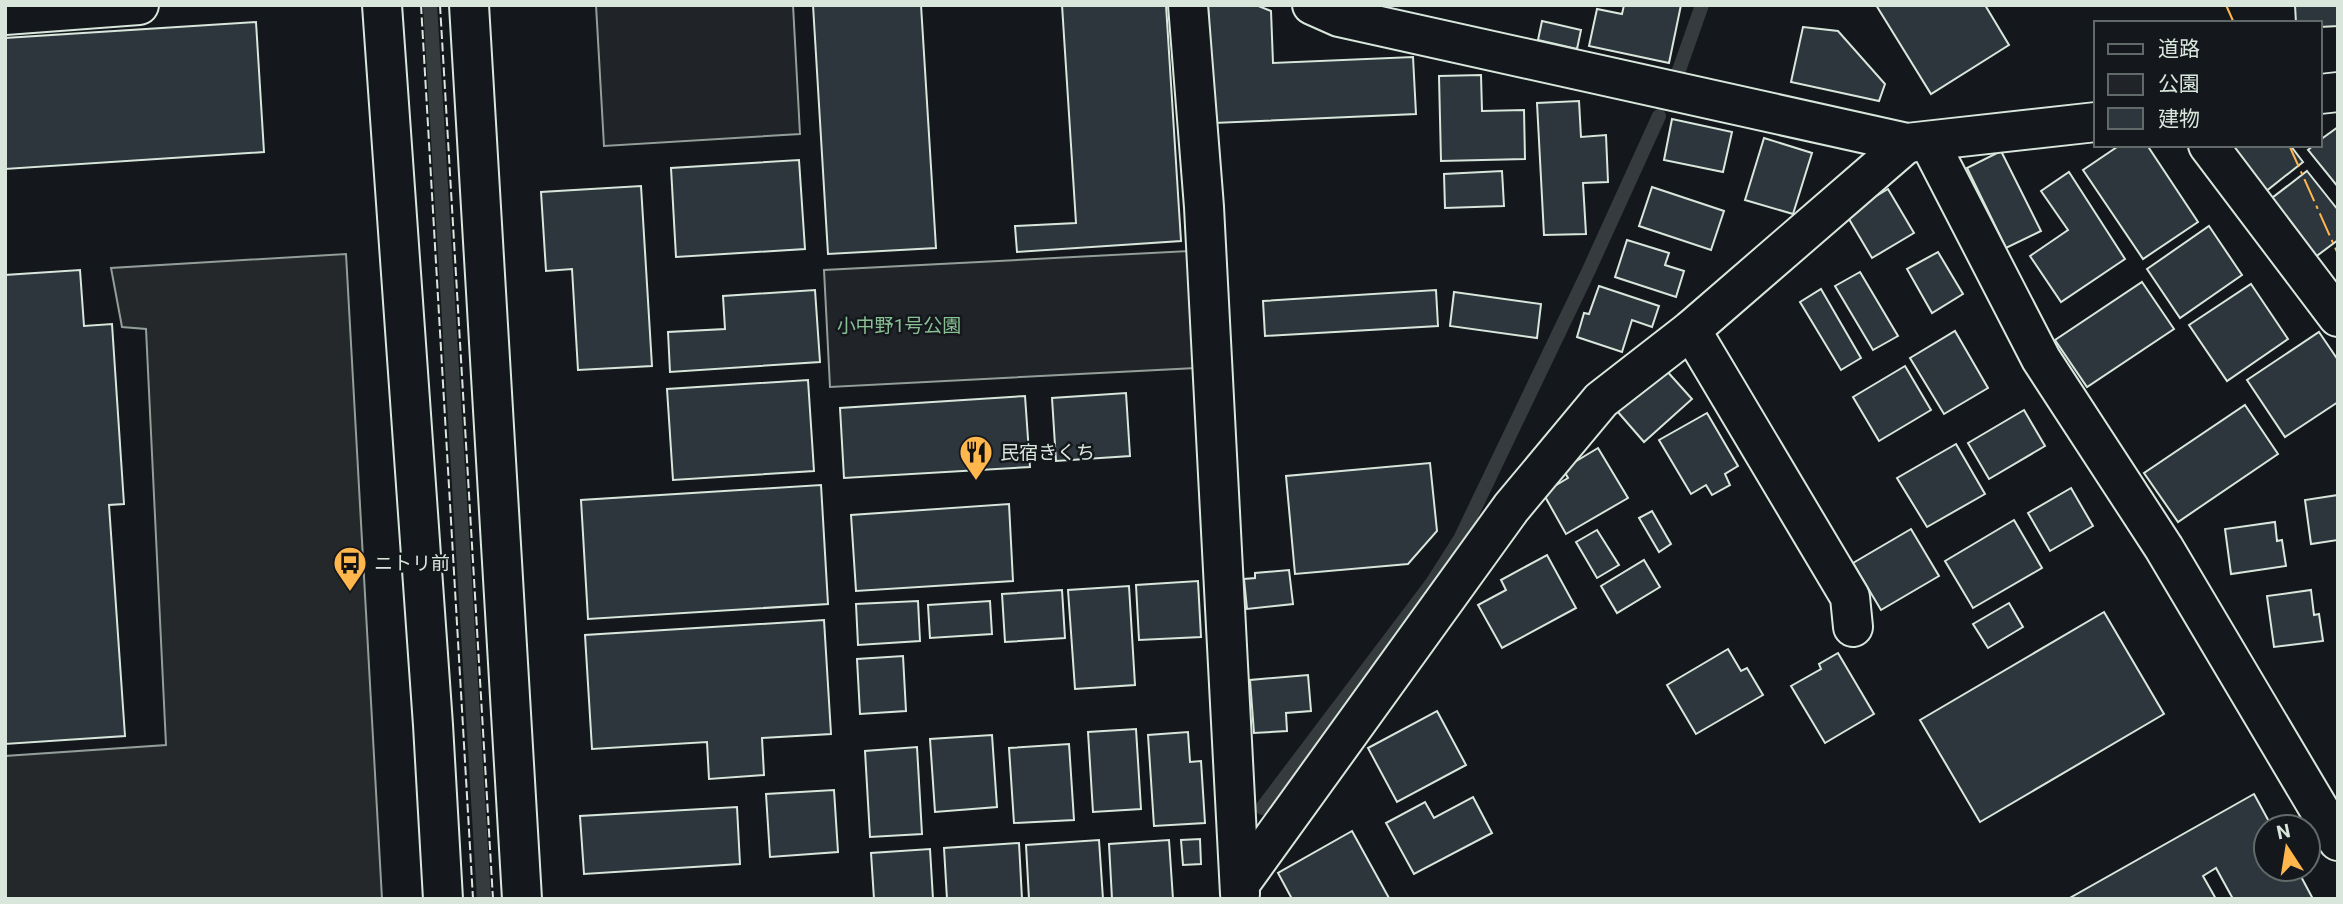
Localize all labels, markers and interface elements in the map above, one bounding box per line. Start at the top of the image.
legend [2094,21,2322,147]
text: 道路 [2158,37,2200,61]
text: 公園 [2158,72,2200,96]
text: 建物 [2158,107,2200,131]
park label: 小中野1号公園 [837,314,961,337]
restaurant icon: 民宿きくち [957,433,995,482]
place label: 民宿きくち [1000,441,1095,464]
bus stop icon: ニトリ前 [331,544,369,593]
place label: ニトリ前 [374,552,450,575]
north arrow [2252,813,2322,883]
text: N [2275,819,2293,845]

